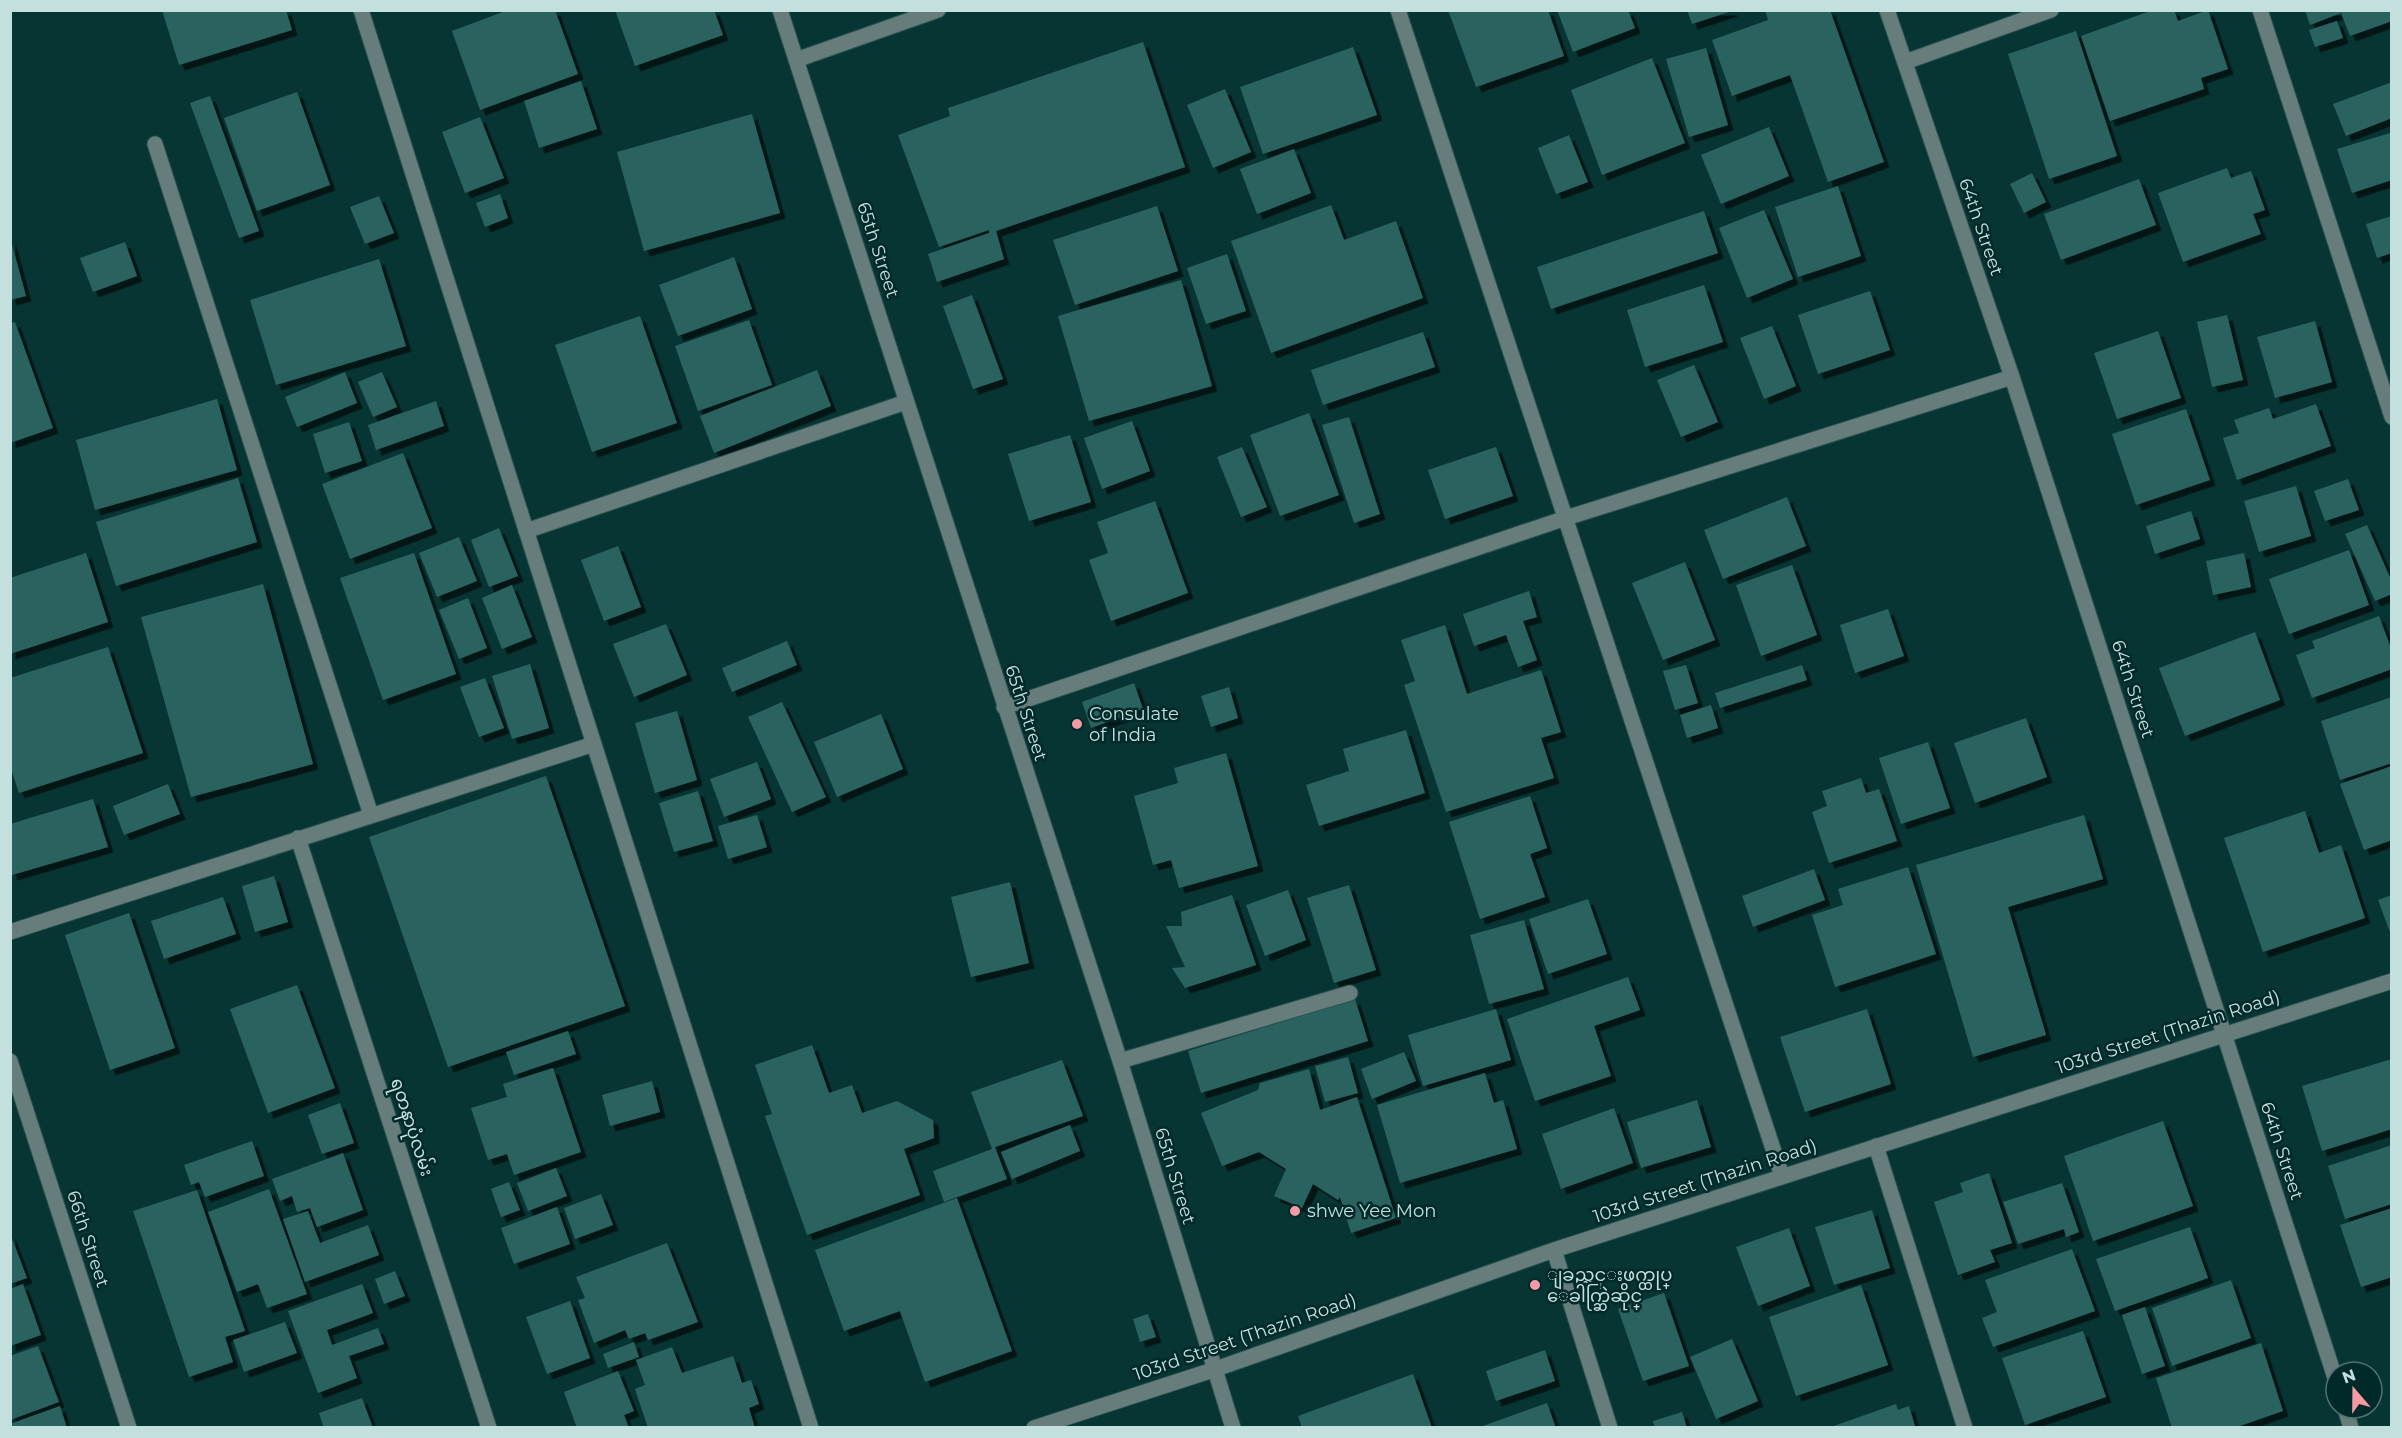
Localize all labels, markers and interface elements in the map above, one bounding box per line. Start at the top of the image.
street label: 64th Street [1954,175,2008,279]
street label: 65th Street [852,199,904,301]
street label: 64th Street [2107,637,2159,741]
street label: 65th Street [1000,662,1052,764]
place label: Consulate of India [1089,703,1179,746]
marker: Consulate of India [1070,717,1084,731]
street label: 103rd Street (Thazin Road) [2053,985,2283,1079]
street label: ရတနာပုံလမ်း [382,1075,440,1180]
street label: 64th Street [2256,1099,2308,1203]
street label: 65th Street [1150,1125,1200,1227]
street label: 103rd Street (Thazin Road) [1590,1134,1820,1228]
street label: 66th Street [62,1188,114,1290]
place label: shwe Yee Mon [1307,1200,1436,1222]
marker: shwe Yee Mon [1288,1204,1302,1218]
place label: ျခည္လင္းဖက္ထုပ္ ေခါက္ဆြဲဆိုင္ [1547,1264,1672,1311]
marker: ျခည္လင္းဖက္ထုပ္ ေခါက္ဆြဲဆိုင္ [1528,1278,1542,1292]
street label: 103rd Street (Thazin Road) [1131,1288,1359,1386]
north arrow [2324,1360,2384,1420]
text: N [2340,1365,2358,1388]

